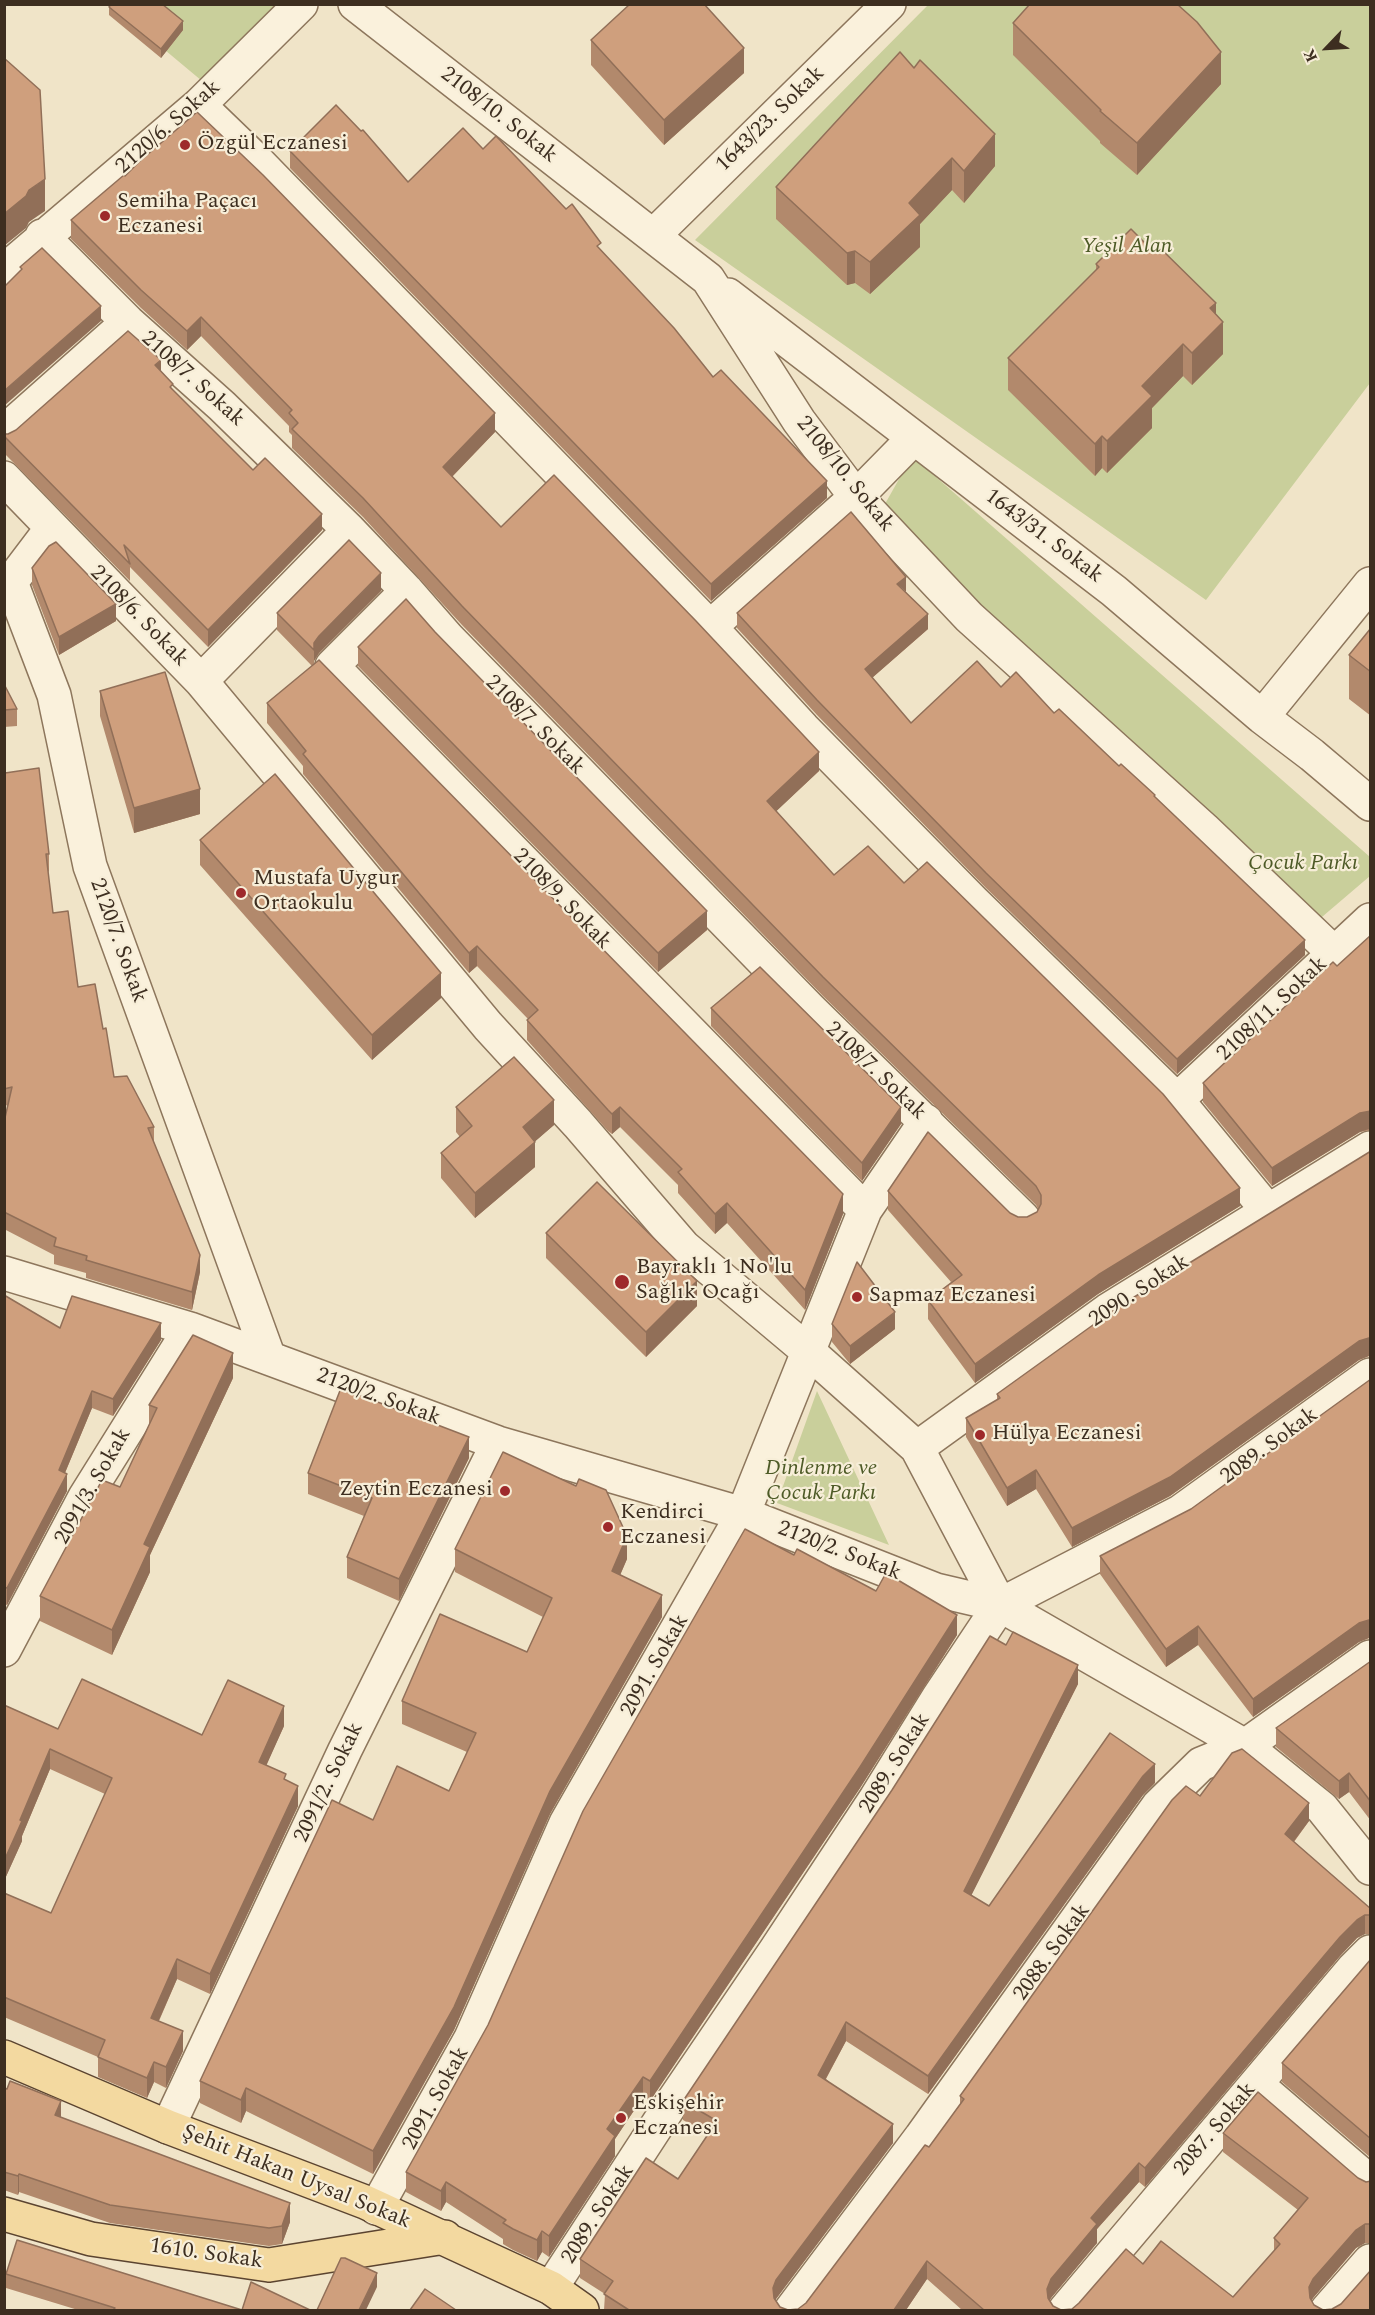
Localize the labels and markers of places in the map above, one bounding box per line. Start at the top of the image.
place label: Özgül Eczanesi [197,132,348,158]
marker: Özgül Eczanesi [178,138,192,152]
place label: Semiha Paçacı Eczanesi [117,190,257,242]
marker: Semiha Paçacı Eczanesi [98,209,112,223]
place label: Mustafa Uygur Ortaokulu [253,867,399,918]
marker: Mustafa Uygur Ortaokulu [234,886,248,900]
place label: Bayraklı 1 No'lu Sağlık Ocağı [636,1256,792,1308]
marker: Bayraklı 1 No'lu Sağlık Ocağı [613,1273,631,1291]
place label: Sapmaz Eczanesi [869,1284,1036,1310]
marker: Sapmaz Eczanesi [850,1290,864,1304]
place label: Hülya Eczanesi [992,1422,1142,1448]
marker: Hülya Eczanesi [973,1428,987,1442]
place label: Zeytin Eczanesi [339,1478,493,1504]
marker: Zeytin Eczanesi [498,1484,512,1498]
place label: Kendirci Eczanesi [620,1501,706,1552]
marker: Kendirci Eczanesi [601,1520,615,1534]
place label: Eskişehir Eczanesi [633,2092,724,2144]
marker: Eskişehir Eczanesi [614,2111,628,2125]

